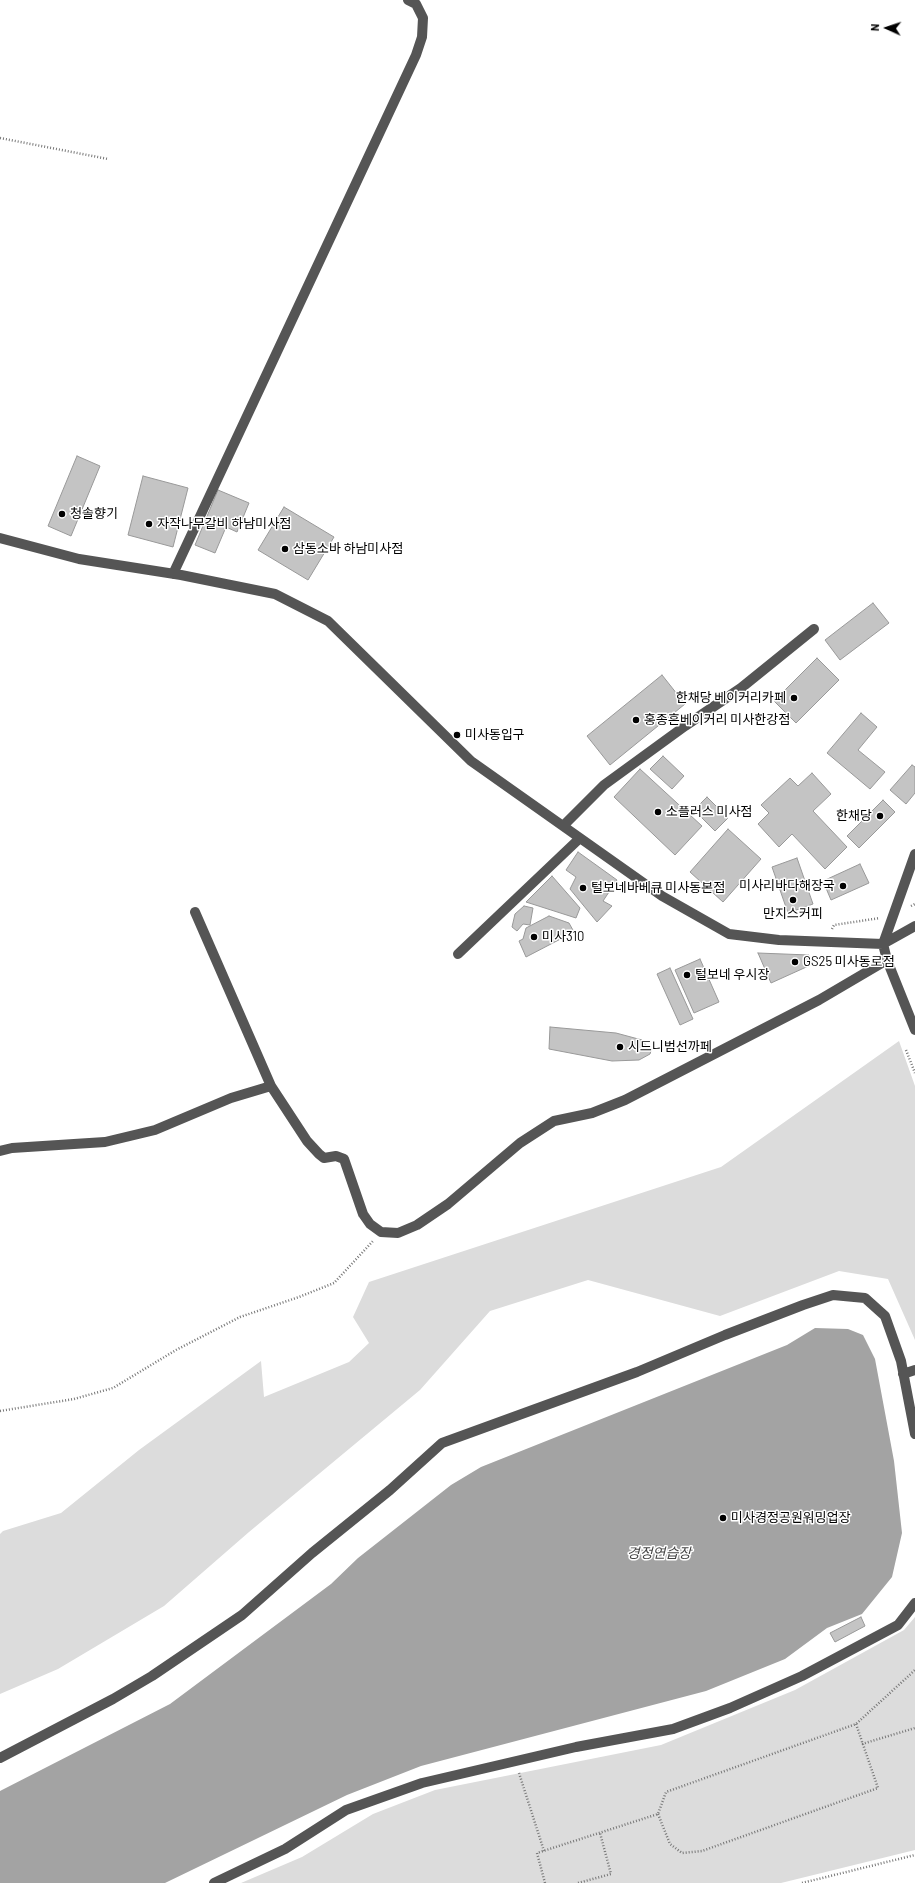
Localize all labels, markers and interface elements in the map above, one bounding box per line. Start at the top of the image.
north arrow [867,8,907,48]
text: N [868,23,881,31]
place label: 청솔향기 [70,506,118,522]
marker: 청솔향기 [57,509,67,519]
place label: 자작나무갈비 하남미사점 [157,516,291,532]
marker: 자작나무갈비 하남미사점 [144,519,154,529]
place label: 삼동소바 하남미사점 [293,541,403,557]
marker: 삼동소바 하남미사점 [280,544,290,554]
place label: 한채당 베이커리카페 [676,690,786,706]
marker: 한채당 베이커리카페 [789,693,799,703]
place label: 홍종흔베이커리 미사한강점 [644,712,790,728]
marker: 홍종흔베이커리 미사한강점 [631,715,641,725]
place label: 미사동입구 [465,727,525,743]
marker: 미사동입구 [452,730,462,740]
place label: 소플러스 미사점 [666,804,752,820]
marker: 소플러스 미사점 [653,807,663,817]
place label: 한채당 [836,808,872,824]
marker: 한채당 [875,811,885,821]
place label: 미사리바다해장국 [739,878,835,894]
place label: 털보네바베큐 미사동본점 [591,880,725,896]
marker: 미사리바다해장국 [838,881,848,891]
marker: 털보네바베큐 미사동본점 [578,883,588,893]
marker: 만지스커피 [788,895,798,905]
place label: 만지스커피 [763,906,823,922]
place label: 미사310 [542,929,584,945]
marker: 미사310 [529,932,539,942]
place label: GS25 미사동로점 [803,954,895,970]
marker: GS25 미사동로점 [790,957,800,967]
place label: 털보네 우시장 [695,967,769,983]
marker: 털보네 우시장 [682,970,692,980]
place label: 시드니범선까페 [628,1039,712,1055]
marker: 시드니범선까페 [615,1042,625,1052]
place label: 미사경정공원워밍업장 [731,1510,851,1526]
marker: 미사경정공원워밍업장 [718,1513,728,1523]
water label: 경정연습장 [627,1545,691,1561]

